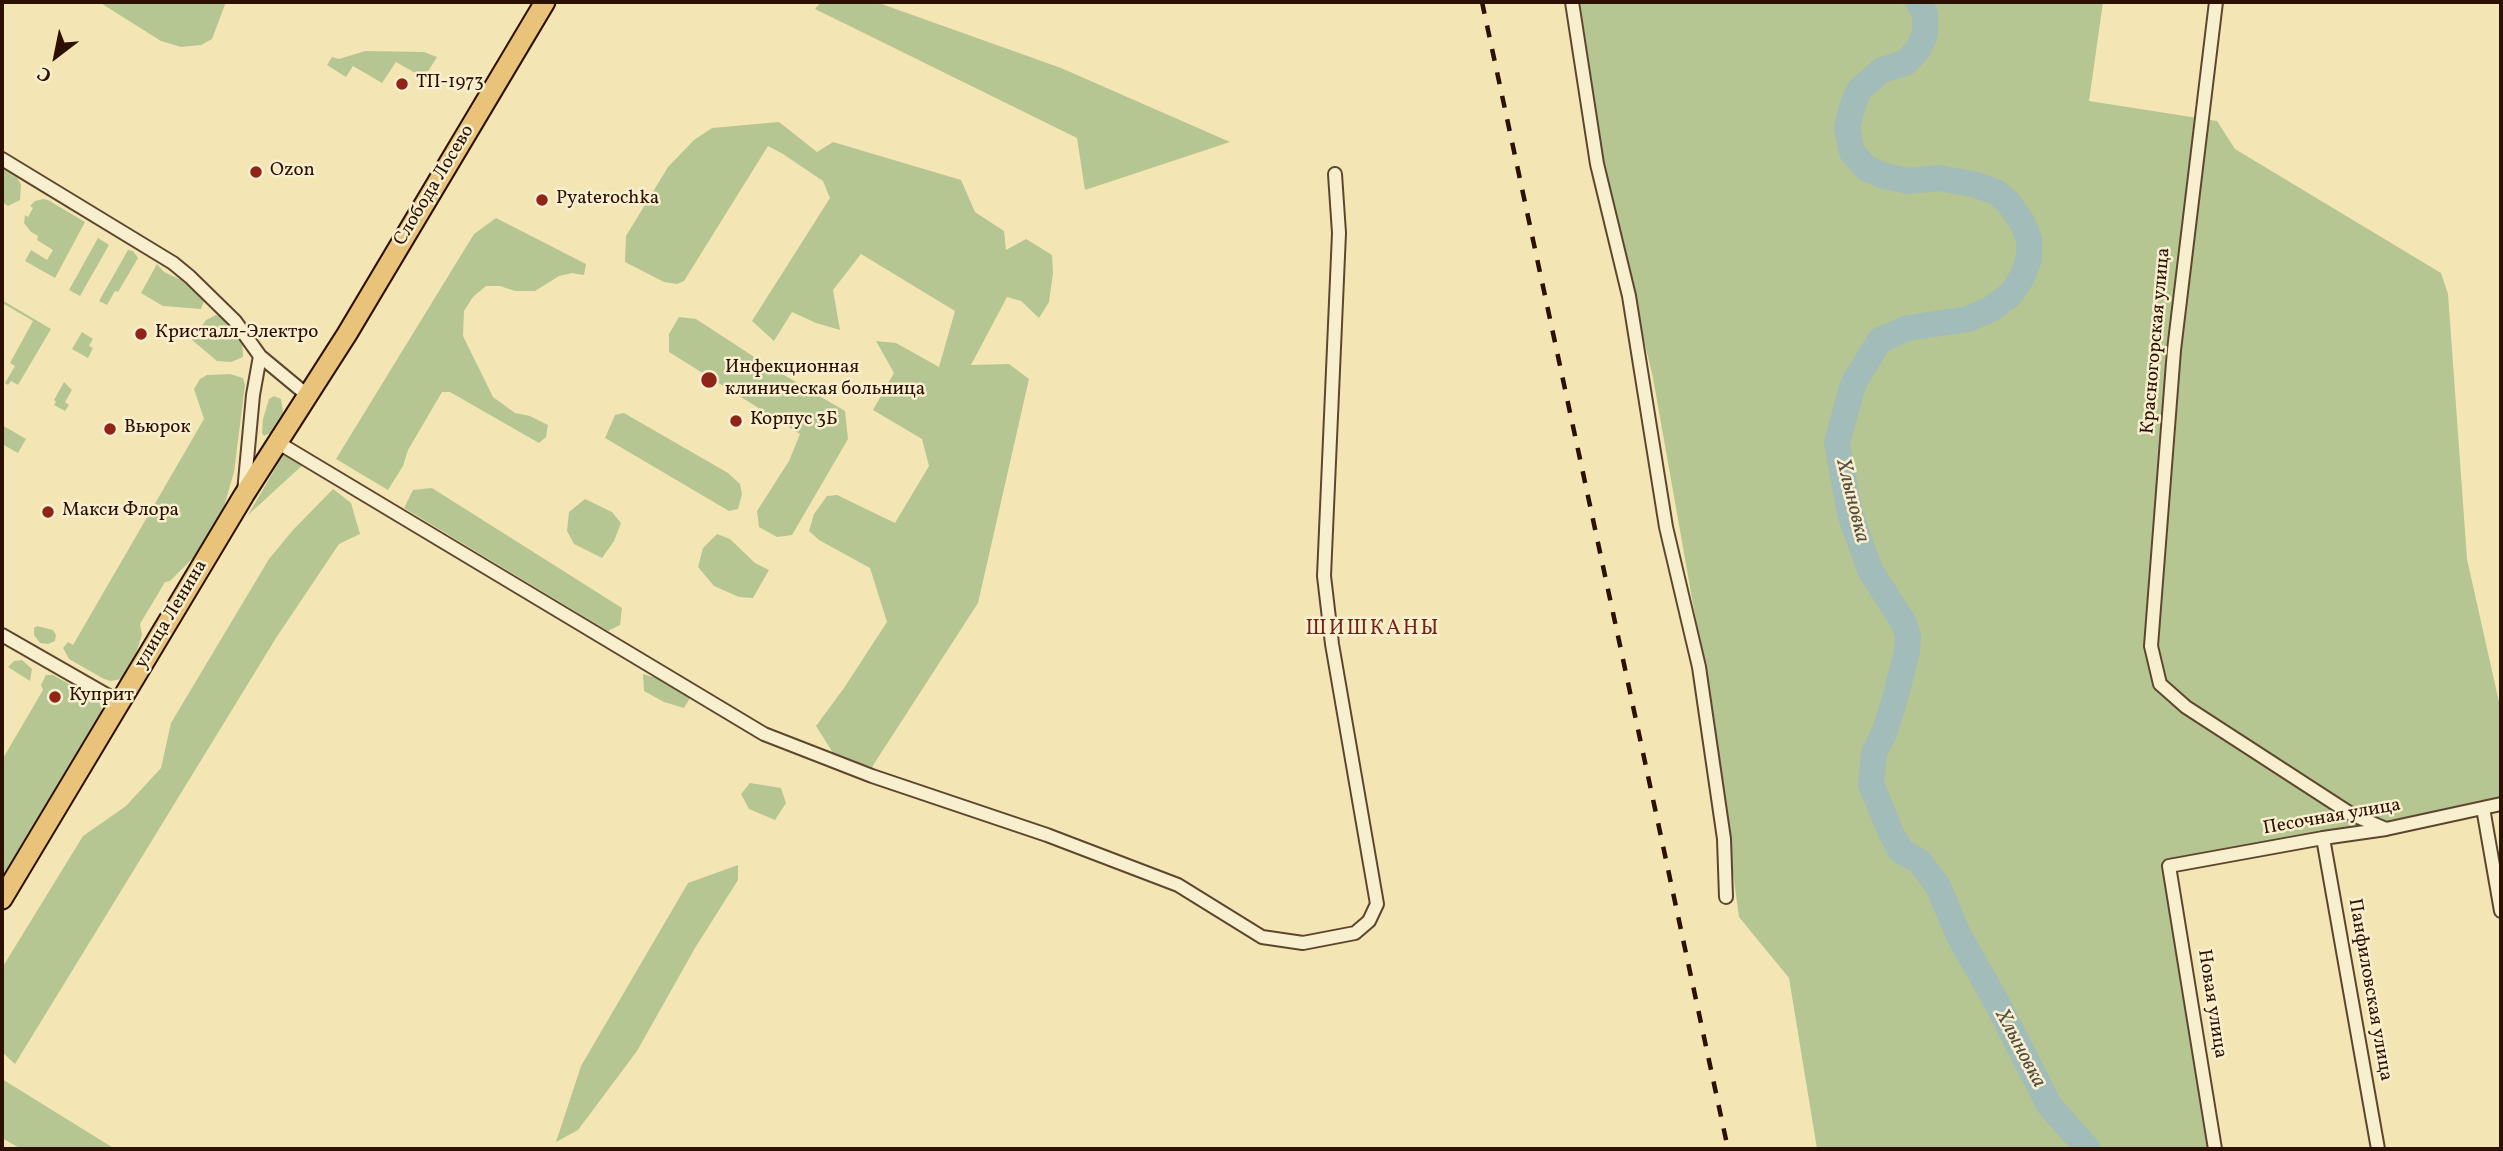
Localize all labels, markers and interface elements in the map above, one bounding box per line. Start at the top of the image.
north arrow [21,21,91,91]
text: С [33,60,57,88]
place label: ТП-1973 [416,73,484,95]
marker: ТП-1973 [394,76,410,92]
street label: Слобода Лосево [390,121,480,251]
place label: Ozon [270,161,315,183]
marker: Ozon [248,164,264,180]
place label: Pyaterochka [556,189,659,211]
marker: Pyaterochka [534,192,550,208]
street label: Красногорская улица [2137,247,2177,435]
place label: Кристалл-Электро [155,323,318,345]
marker: Кристалл-Электро [133,326,149,342]
place label: Инфекционная клиническая больница [725,358,925,402]
marker: Инфекционная клиническая больница [699,370,719,390]
place label: Корпус 3Б [750,410,838,432]
marker: Корпус 3Б [728,413,744,429]
place label: Вьюрок [124,418,191,440]
marker: Вьюрок [102,421,118,437]
water label: Хлыновка [1828,457,1874,545]
place label: Макси Флора [62,501,179,523]
marker: Макси Флора [40,504,56,520]
street label: улица Ленина [131,557,213,673]
district label: ШИШКАНЫ [1306,617,1440,643]
place label: Куприт [69,686,134,708]
marker: Куприт [47,689,63,705]
street label: Песочная улица [2261,795,2403,841]
street label: Панфиловская улица [2342,897,2396,1083]
street label: Новая улица [2191,948,2231,1060]
water label: Хлыновка [1988,1005,2050,1093]

